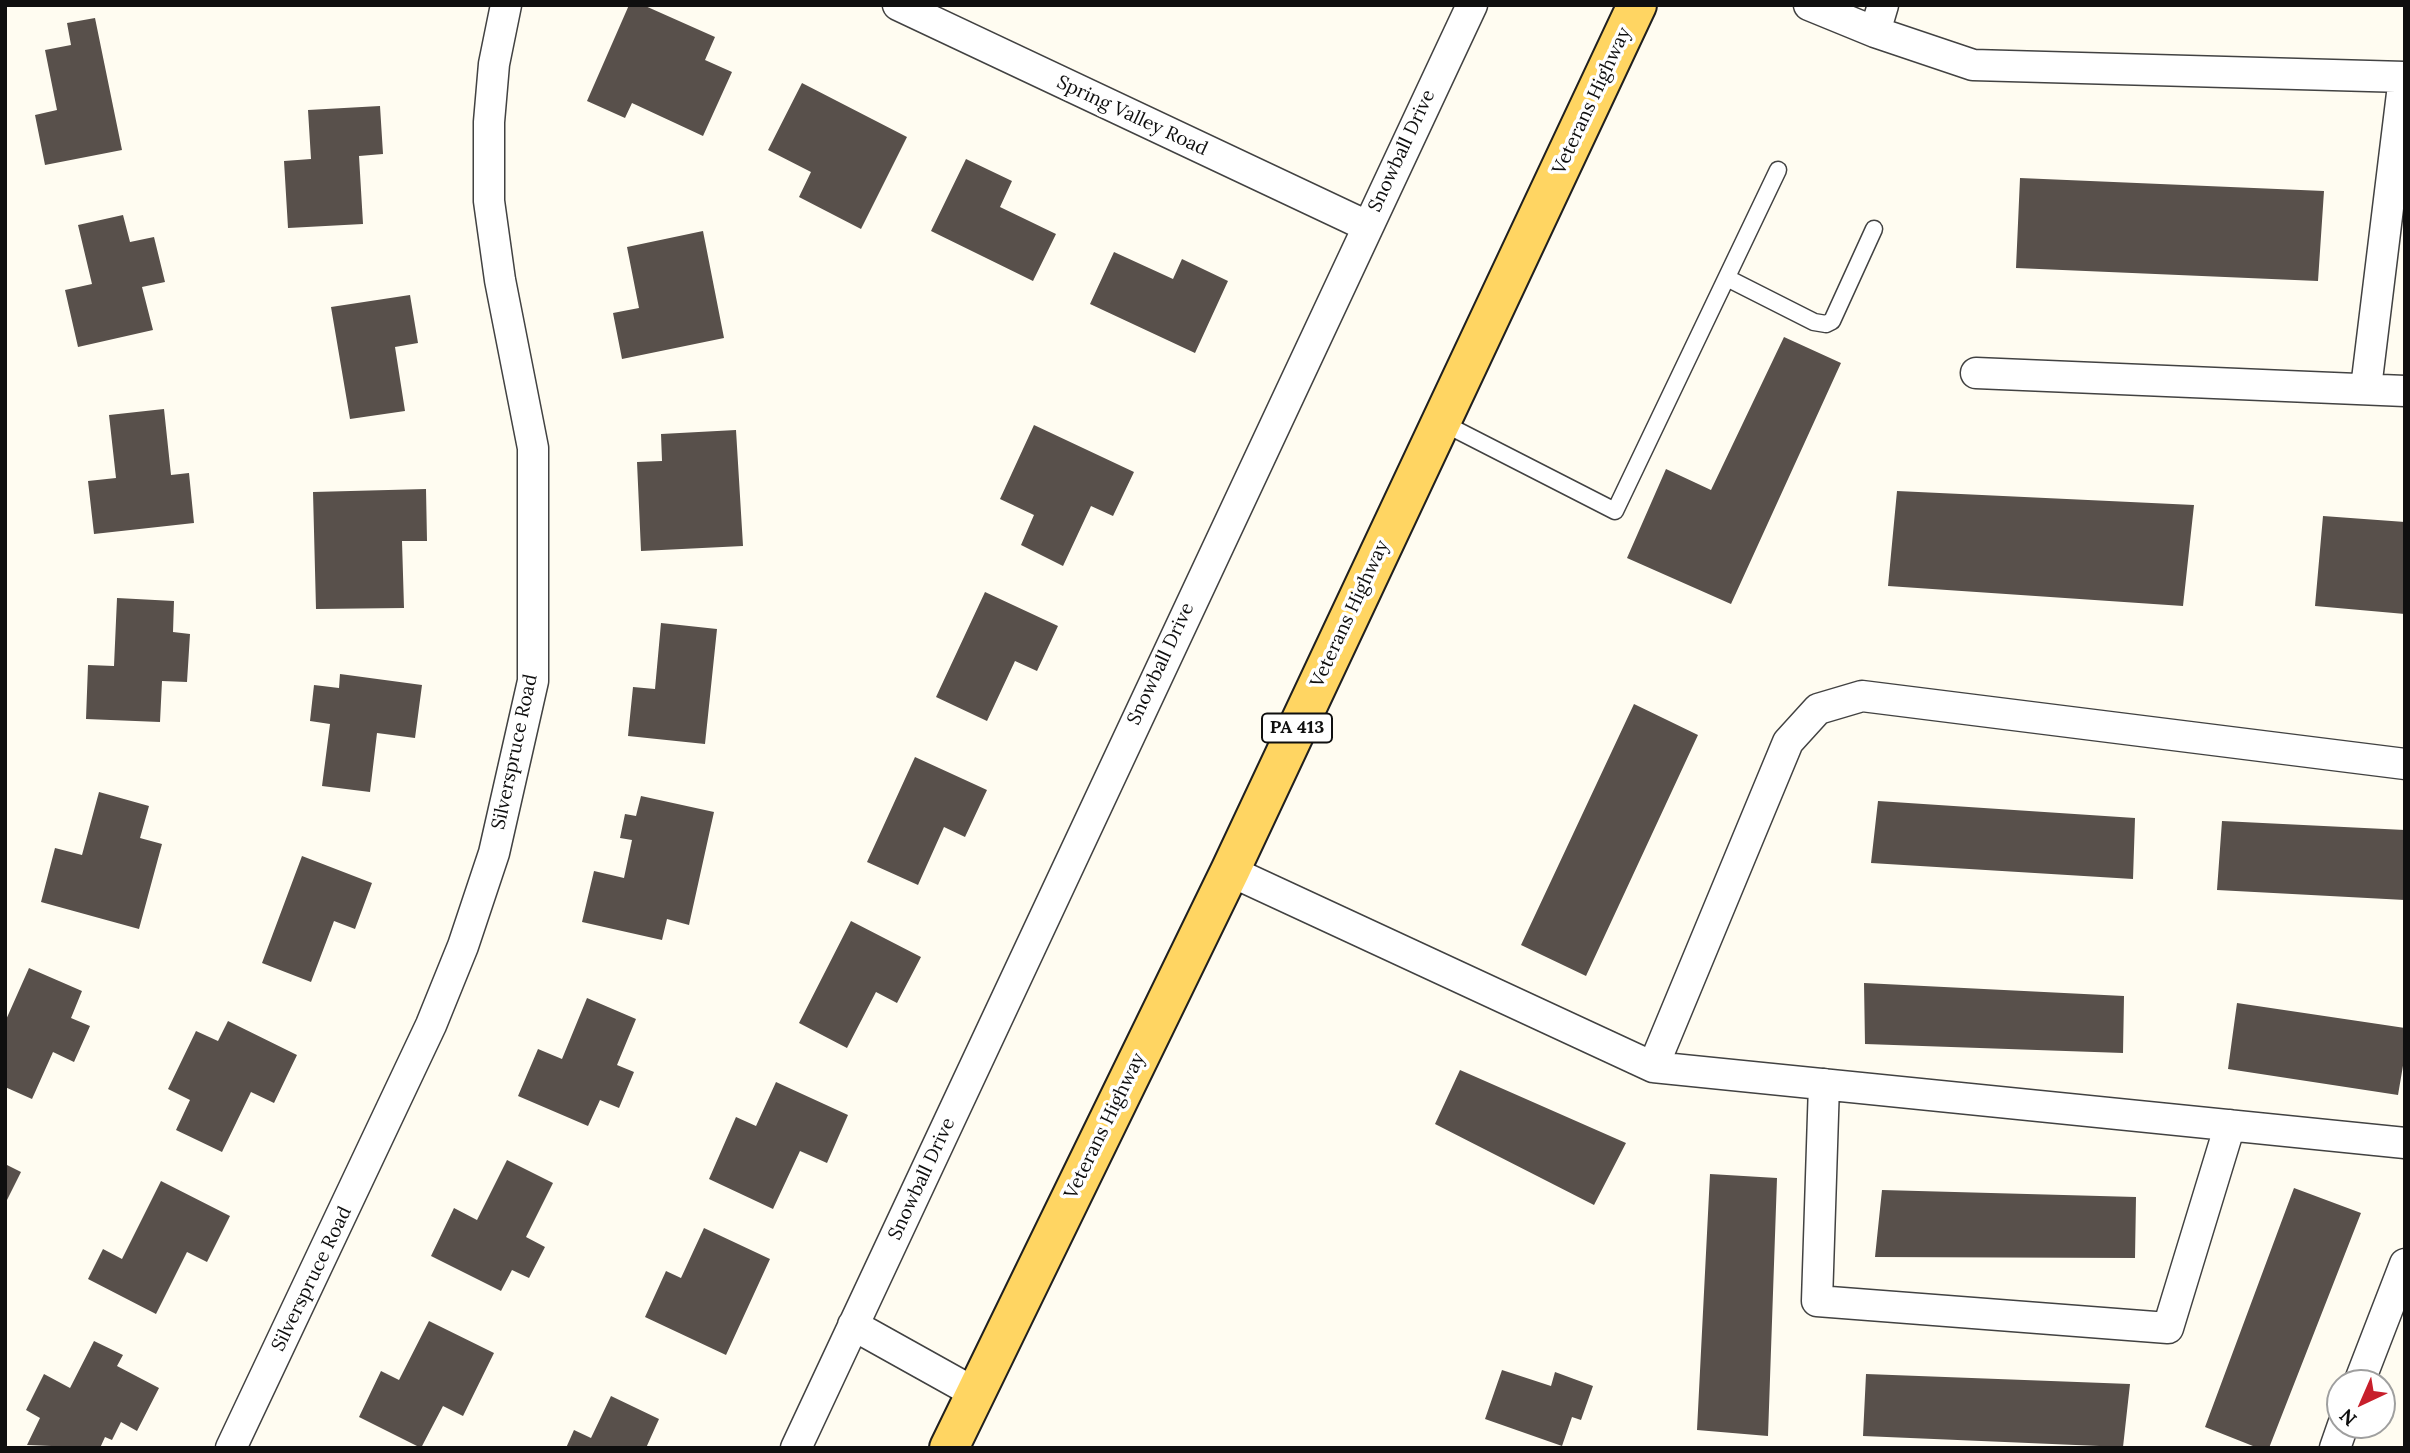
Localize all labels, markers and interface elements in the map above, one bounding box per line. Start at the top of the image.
street label: Veterans Highway [1548,24,1636,178]
street label: Spring Valley Road [1053,71,1211,161]
street label: Snowball Drive [1364,86,1440,216]
street label: Veterans Highway [1306,537,1394,691]
street label: Snowball Drive [1123,599,1199,729]
street label: Silverspruce Road [487,672,543,832]
road number: PA 413 [1262,714,1332,742]
street label: Veterans Highway [1060,1049,1150,1203]
street label: Snowball Drive [884,1114,960,1244]
street label: Silverspruce Road [267,1203,357,1355]
north arrow [2326,1369,2396,1439]
text: N [2334,1404,2361,1431]

